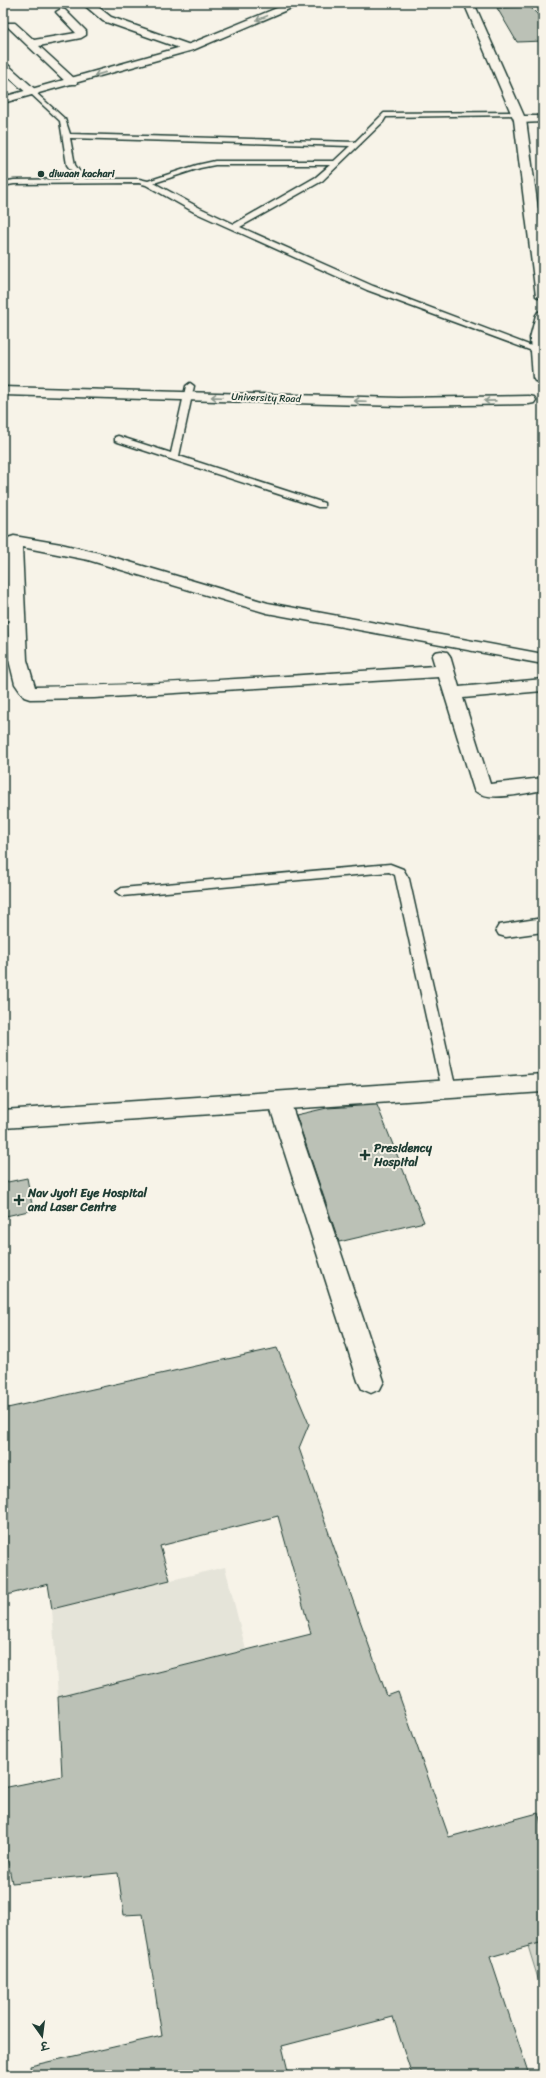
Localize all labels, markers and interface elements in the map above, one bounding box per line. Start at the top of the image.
one-way arrow [256,15,268,22]
one-way arrow [93,71,106,78]
place label: diwaan kachari [49,165,116,183]
marker: diwaan kachari [36,169,46,179]
street label: University Road [231,388,302,408]
one-way arrow [210,393,223,401]
one-way arrow [354,397,367,405]
one-way arrow [484,397,497,405]
place label: Presidency Hospital [373,1137,433,1173]
marker: Presidency Hospital [359,1149,371,1161]
place label: Nav Jyoti Eye Hospital and Laser Centre [27,1182,147,1218]
marker: Nav Jyoti Eye Hospital and Laser Centre [13,1194,25,1206]
north arrow [22,2016,62,2056]
text: उ [37,2035,51,2056]

